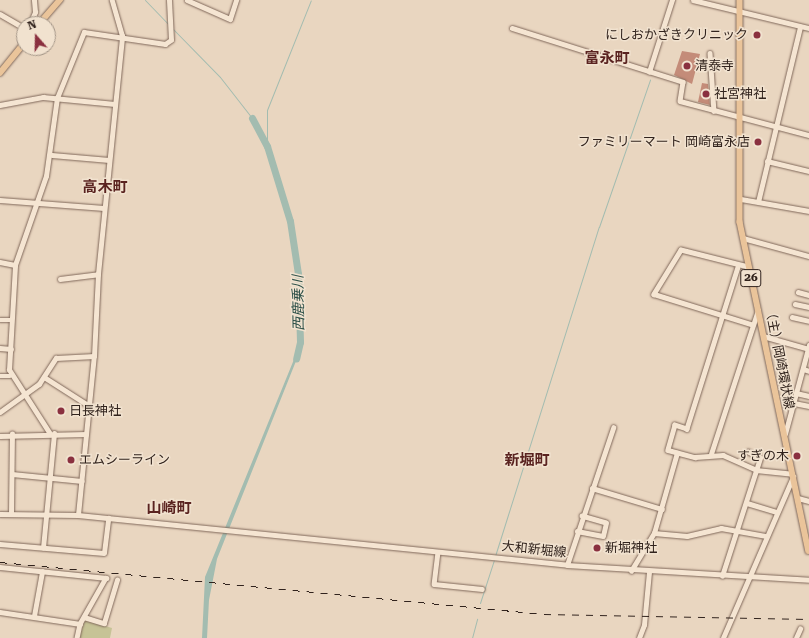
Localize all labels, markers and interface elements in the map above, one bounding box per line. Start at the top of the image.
north arrow [16,16,56,56]
text: N [26,18,38,33]
place label: にしおかざきクリニック [605,27,748,43]
marker: にしおかざきクリニック [751,29,763,41]
district label: 富永町 [585,50,629,68]
place label: 清泰寺 [695,58,734,74]
marker: 清泰寺 [682,61,692,71]
place label: 社宮神社 [714,86,766,102]
marker: 社宮神社 [701,89,711,99]
place label: ファミリーマート 岡崎富永店 [578,134,750,150]
marker: ファミリーマート 岡崎富永店 [753,137,763,147]
district label: 高木町 [83,179,127,197]
road number: 26 [740,268,762,288]
water label: 西鹿乗川 [289,275,307,331]
street label: （主）岡崎環状線 [761,305,797,411]
place label: 日長神社 [69,403,121,419]
marker: 日長神社 [56,406,66,416]
place label: すぎの木 [737,448,789,464]
marker: すぎの木 [792,451,802,461]
place label: エムシーライン [79,452,170,468]
district label: 新堀町 [505,452,549,470]
marker: エムシーライン [66,455,76,465]
district label: 山崎町 [147,500,191,518]
street label: 大和新堀線 [501,539,567,561]
place label: 新堀神社 [605,540,657,556]
marker: 新堀神社 [592,543,602,553]

